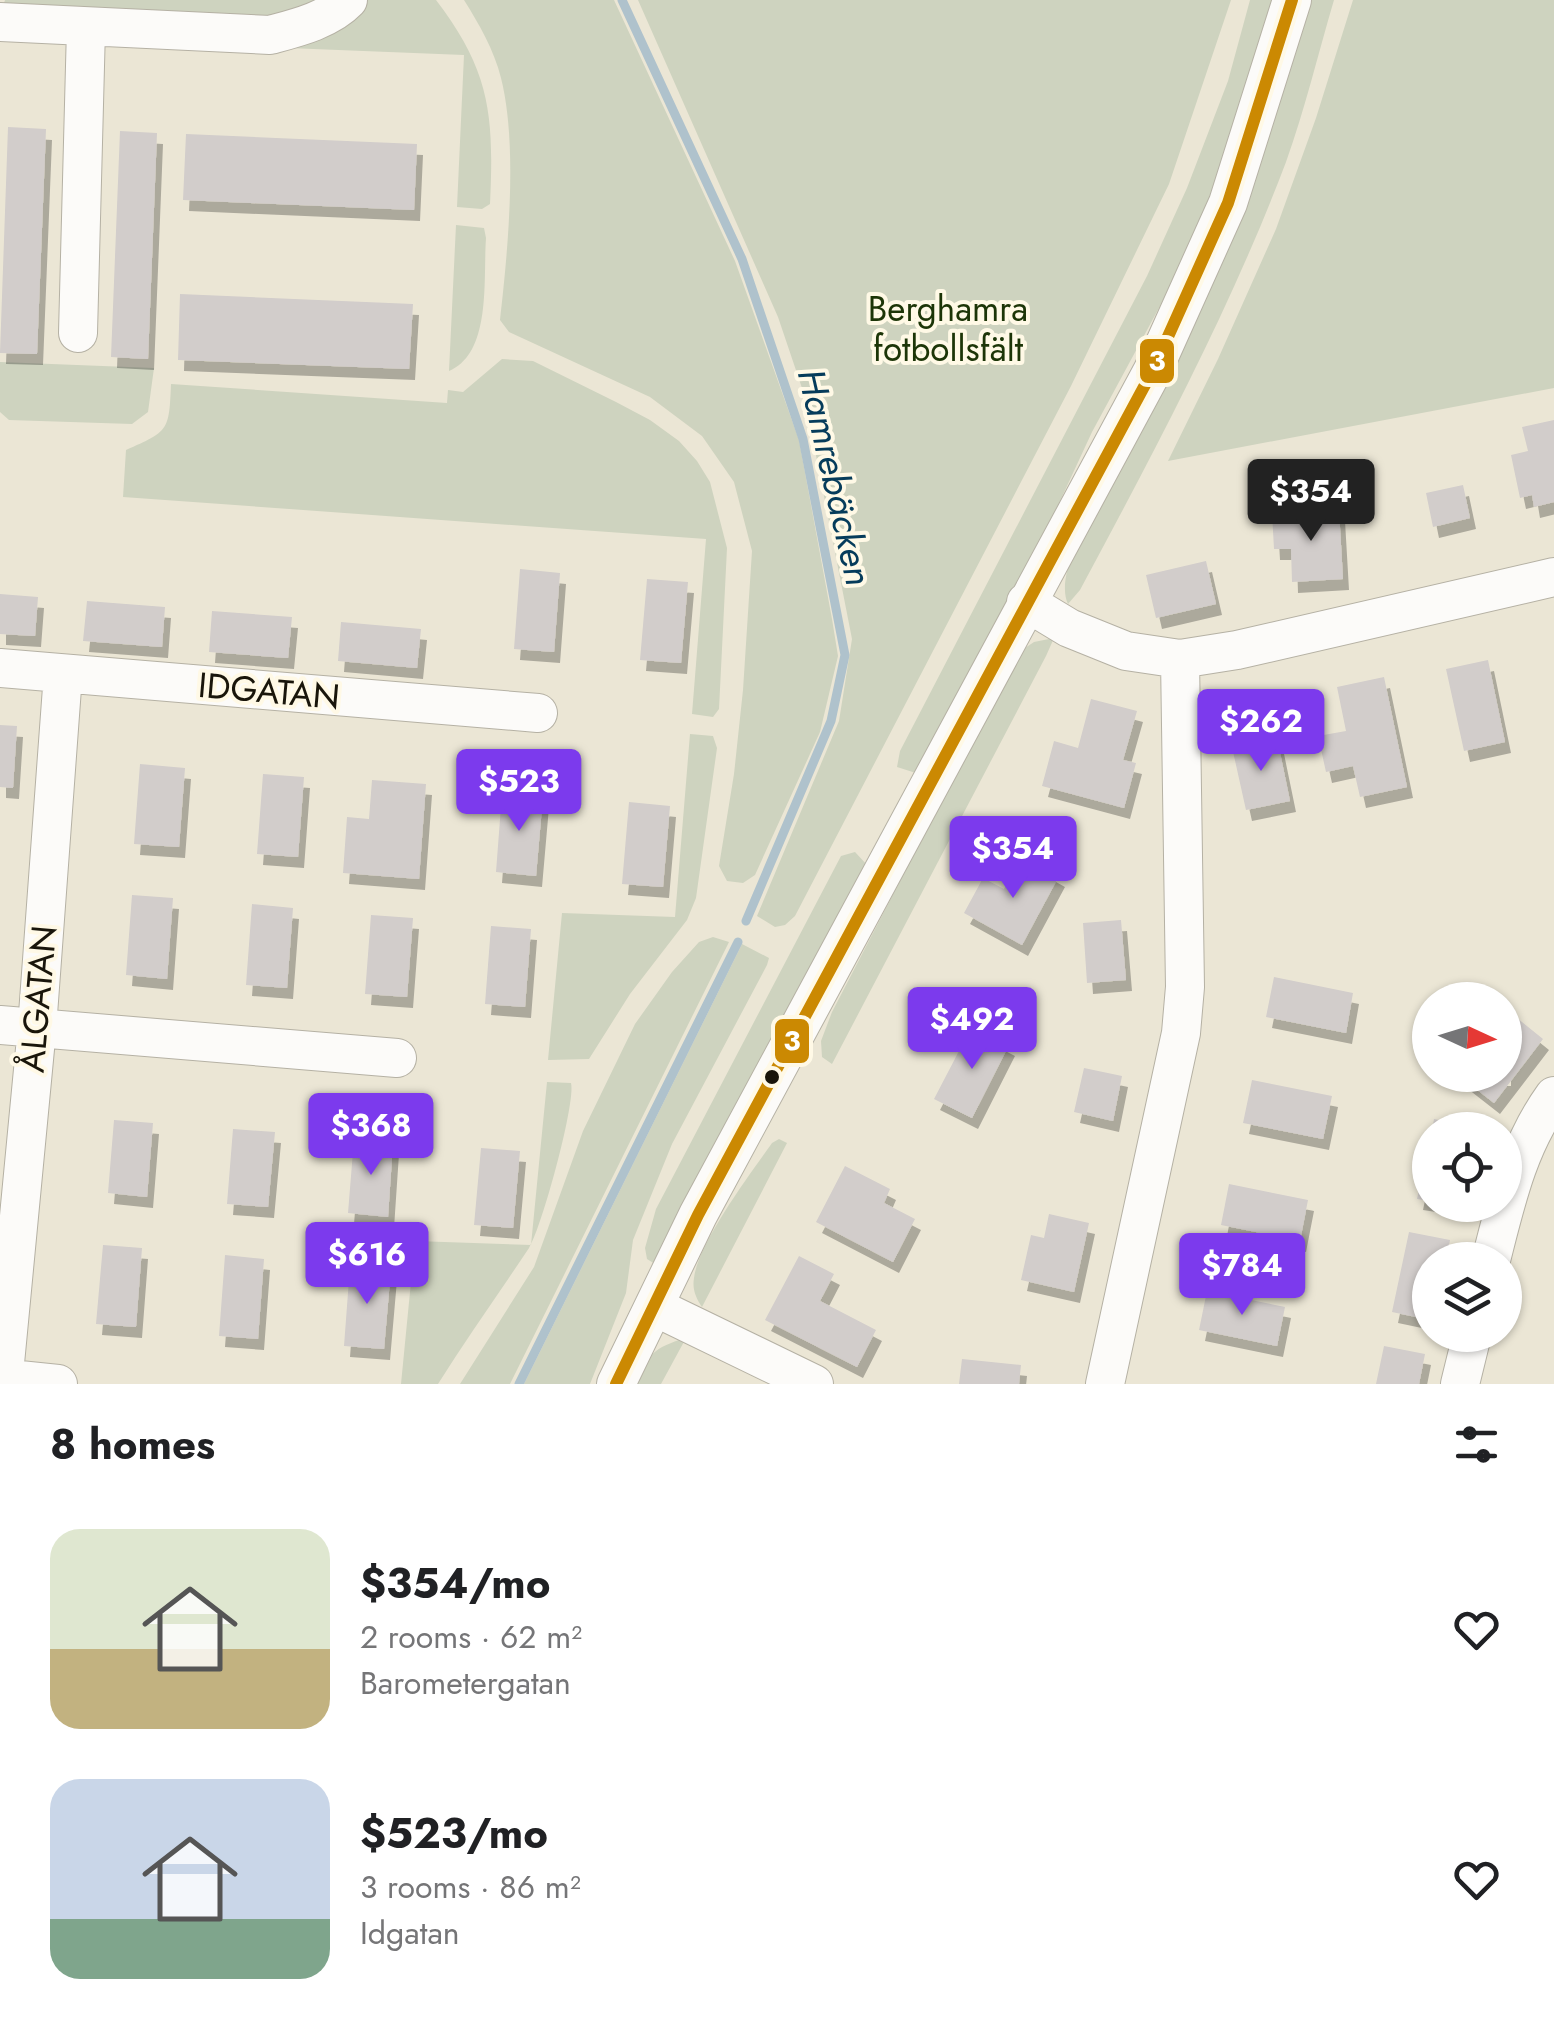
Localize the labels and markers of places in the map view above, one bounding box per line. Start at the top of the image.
pin: $354 [1252,459,1370,544]
pin: $262 [1202,689,1320,774]
pin: $523 [460,749,578,834]
pin: $354 [954,816,1072,901]
pin: $492 [913,987,1031,1072]
unlabelled marker [762,1067,782,1087]
pin: $368 [312,1093,430,1178]
pin: $616 [308,1222,426,1307]
pin: $784 [1183,1233,1301,1318]

